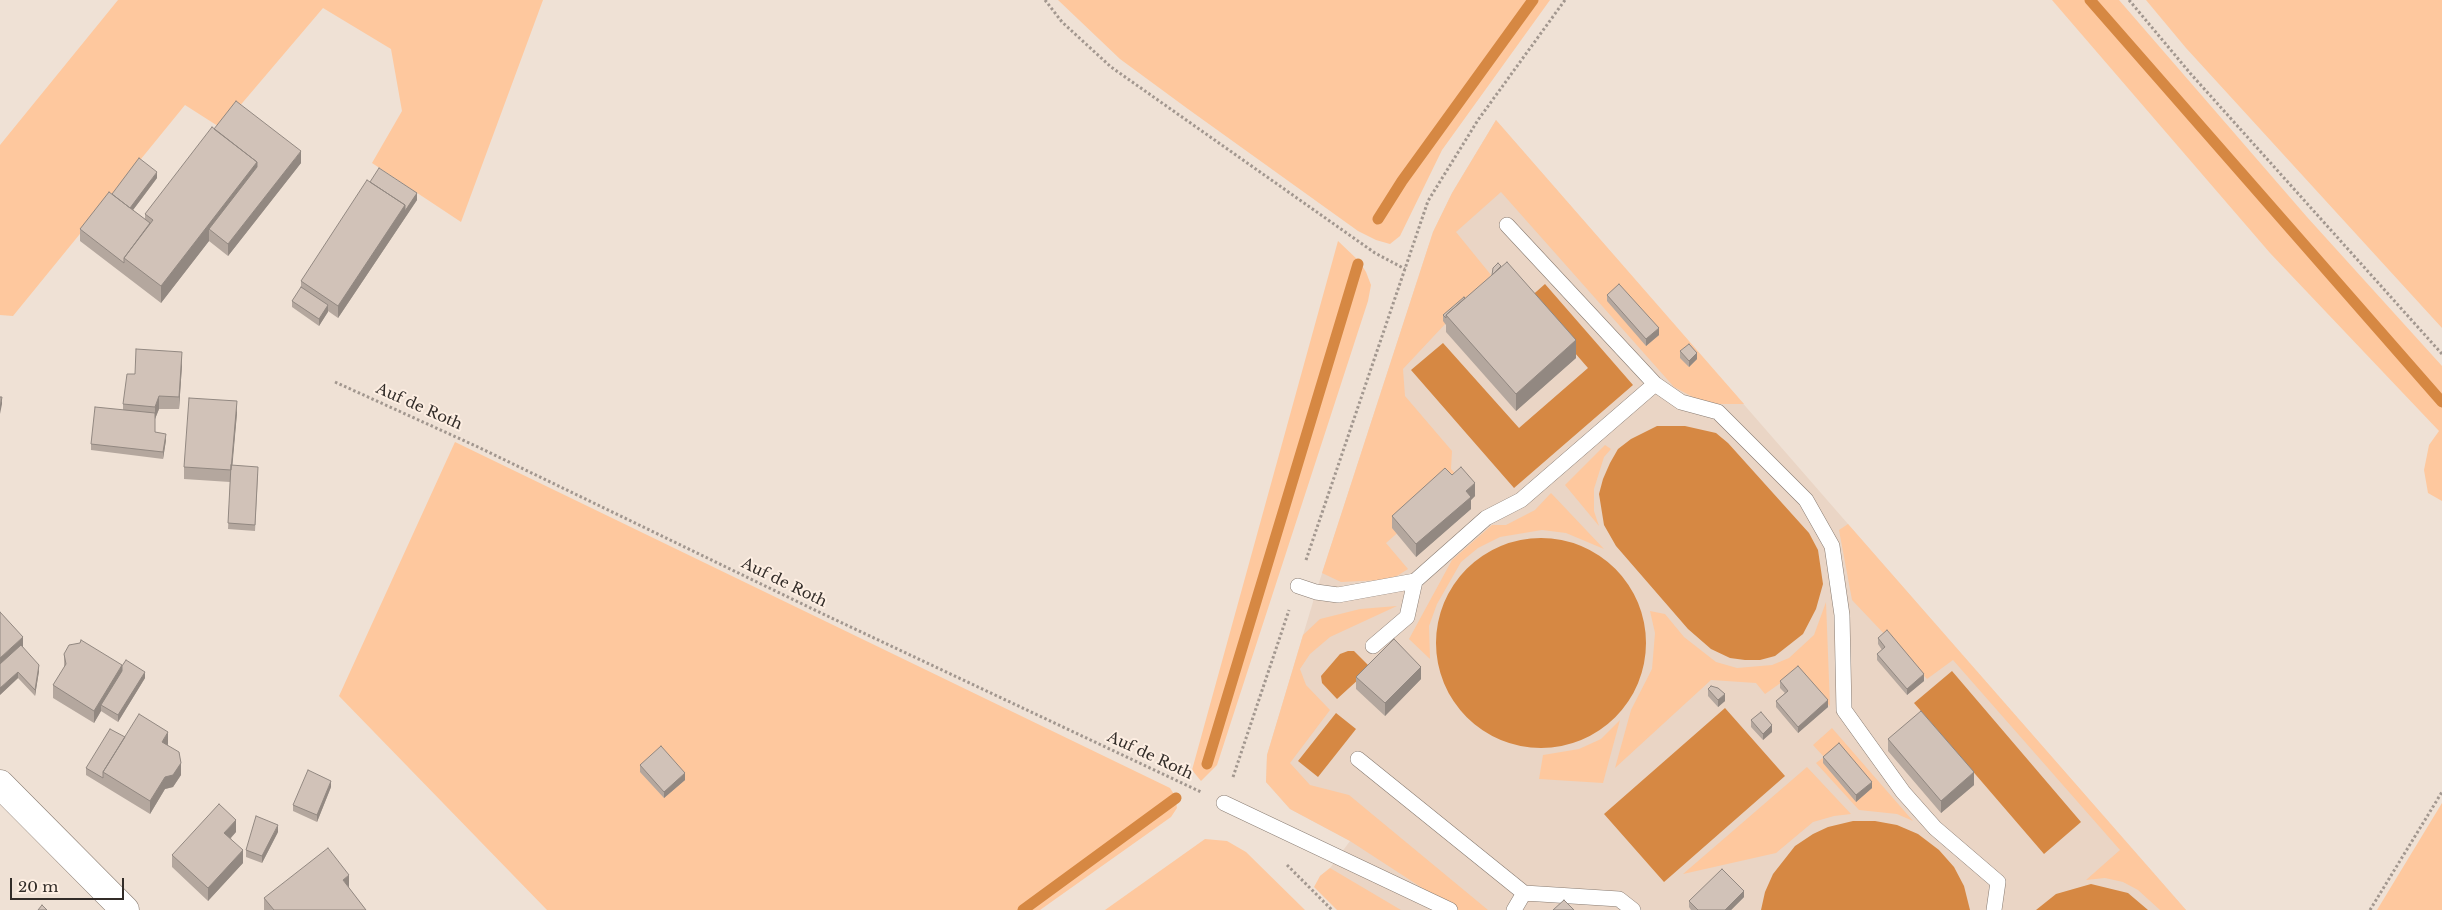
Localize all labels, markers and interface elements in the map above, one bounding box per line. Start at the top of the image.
street label: Auf de Roth [373,380,465,434]
street label: Auf de Roth [739,555,829,611]
street label: Auf de Roth [1104,728,1196,784]
scale bar [12,868,126,900]
text: 20 m [18,877,58,896]

